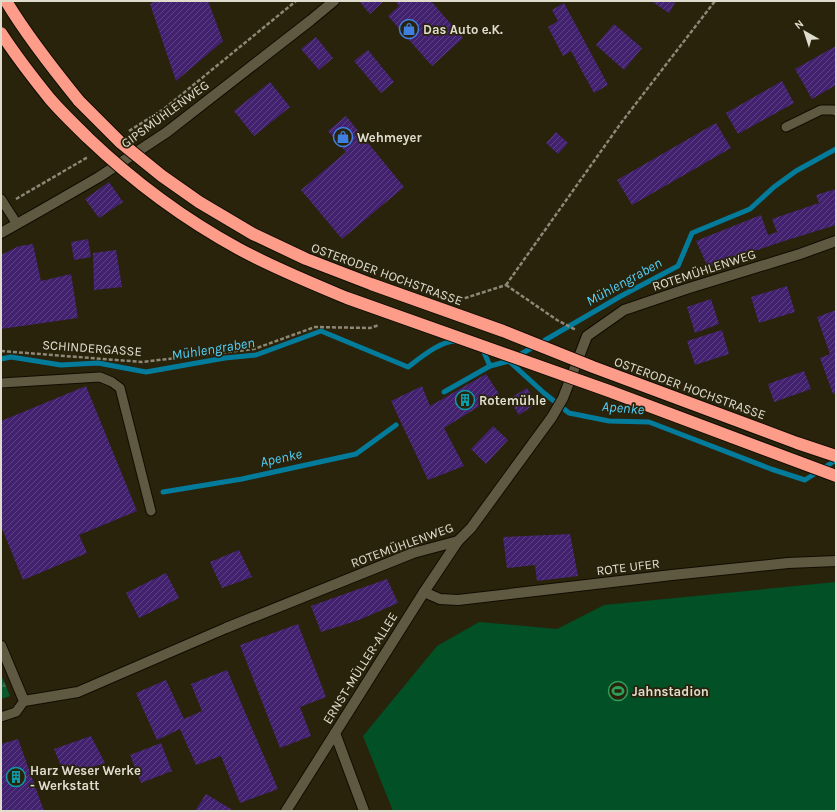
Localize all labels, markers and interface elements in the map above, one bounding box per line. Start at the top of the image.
north arrow [785,12,825,52]
text: N [792,17,806,32]
shop icon: Das Auto e.K. [398,18,420,40]
place label: Das Auto e.K. [423,22,503,37]
street label: GIPSMÜHLENWEG [118,76,212,151]
shop icon: Wehmeyer [332,126,354,148]
place label: Wehmeyer [357,130,422,145]
street label: OSTERODER HOCHSTRASSE [309,240,465,308]
street label: ROTEMÜHLENWEG [650,245,758,294]
water label: Mühlengraben [583,254,665,310]
water label: Mühlengraben [170,334,256,364]
street label: SCHINDERGASSE [42,337,142,359]
street label: OSTERODER HOCHSTRASSE [612,354,768,422]
building icon: Rotemühle [454,389,476,411]
place label: Rotemühle [479,393,546,408]
water label: Apenke [601,398,645,418]
water label: Apenke [258,445,304,471]
street label: ROTEMÜHLENWEG [348,519,455,571]
street label: ROTE UFER [595,556,661,578]
street label: ERNST-MÜLLER-ALLEE [319,609,400,727]
sports icon: Jahnstadion [607,680,629,702]
place label: Jahnstadion [632,684,709,699]
place label: Harz Weser Werke - Werkstatt [30,763,141,793]
building icon: Harz Weser Werke - Werkstatt [5,766,27,788]

